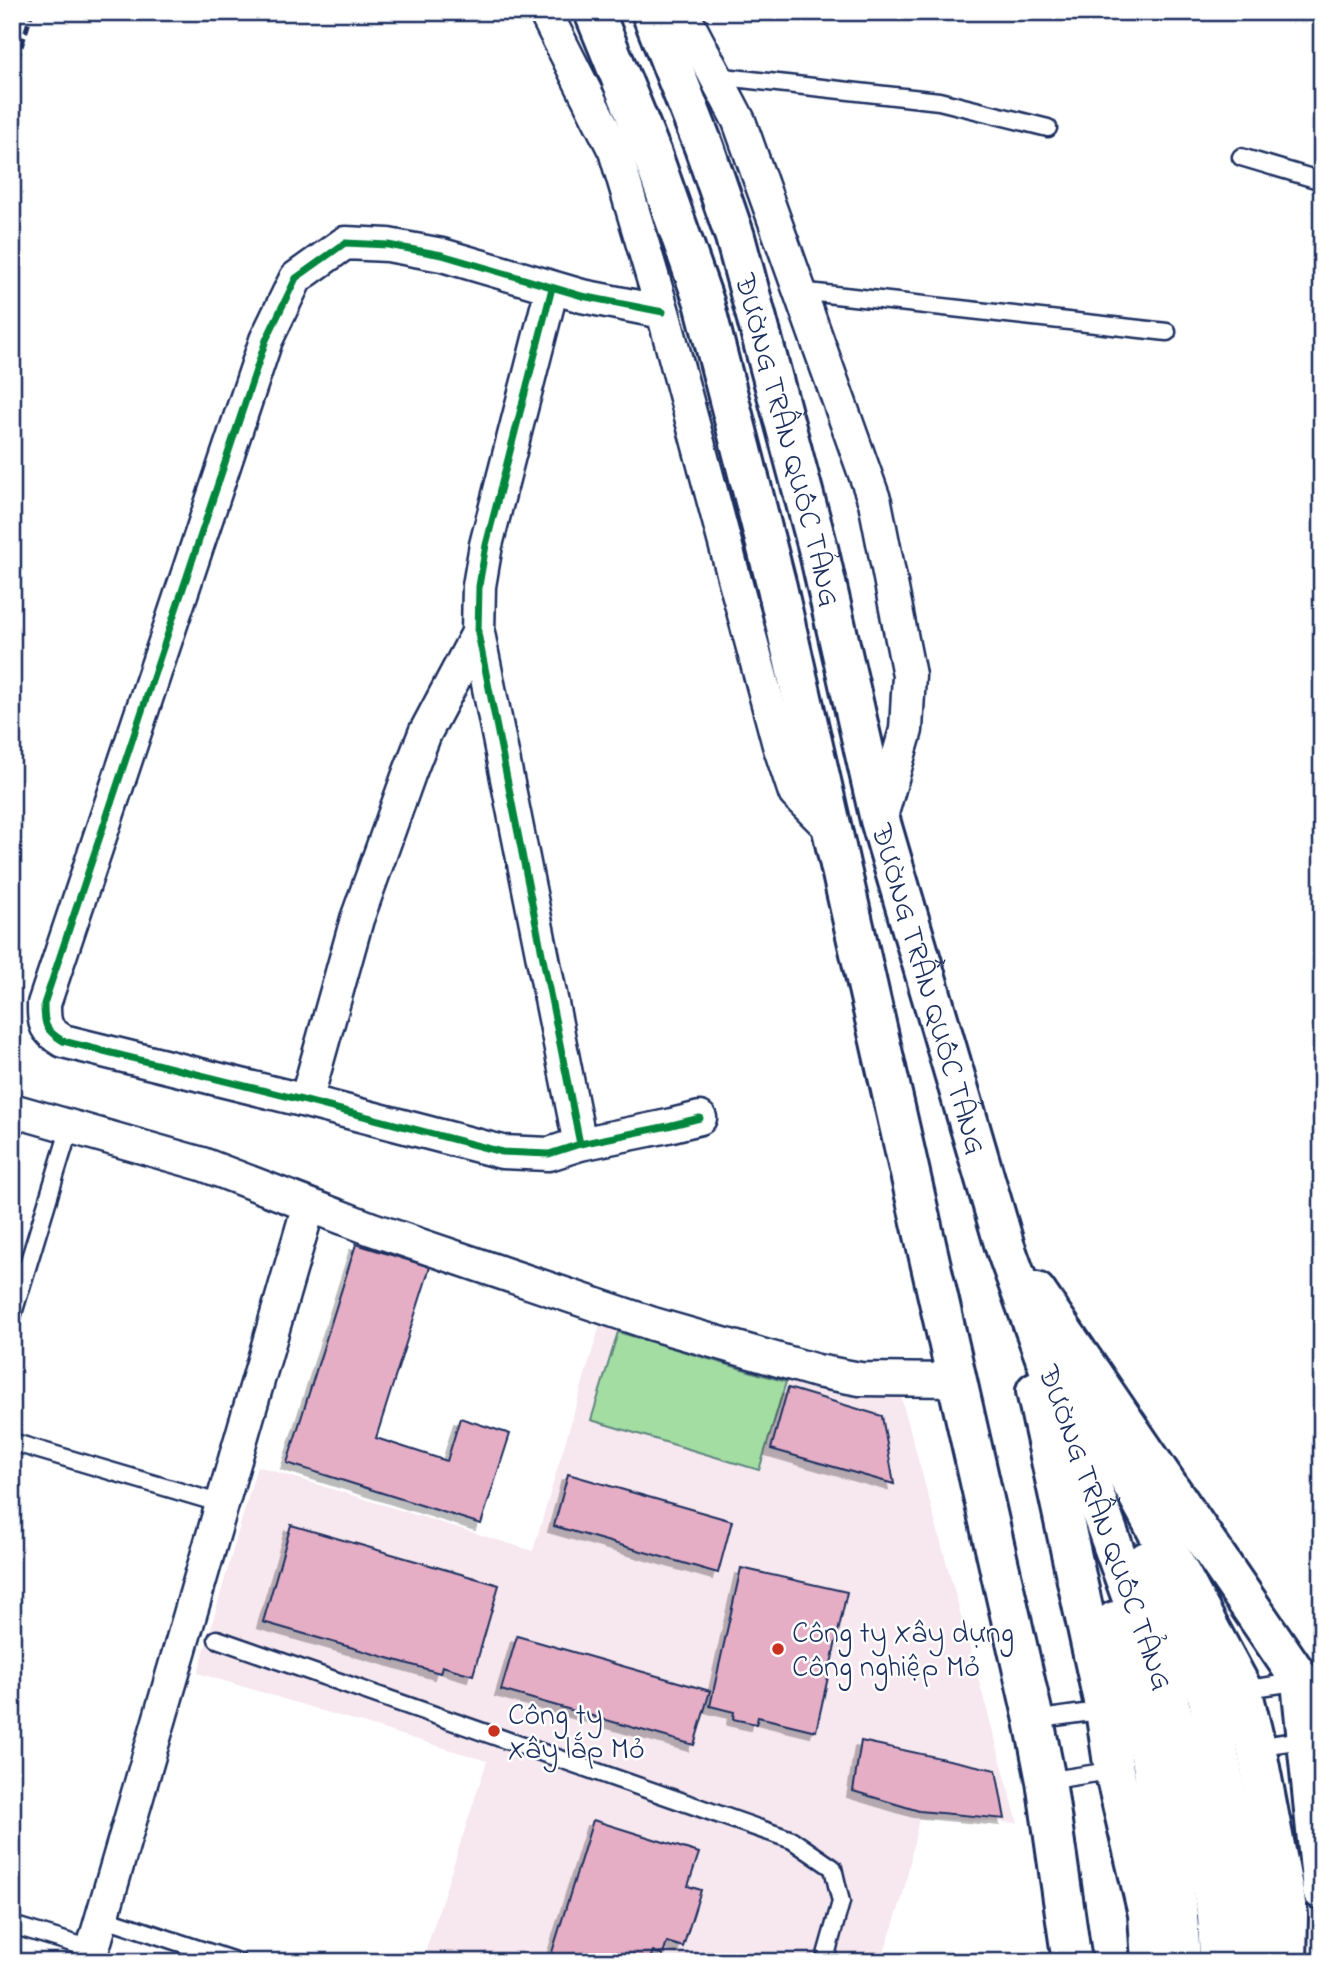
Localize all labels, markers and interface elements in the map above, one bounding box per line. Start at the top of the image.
street label: ĐƯỜNG TRẦN QUỐC TẢNG [720,268,850,611]
street label: ĐƯỜNG TRẦN QUỐC TẢNG [857,818,996,1160]
street label: ĐƯỜNG TRẦN QUỐC TẢNG [1024,1359,1182,1697]
place label: Công ty Xây dựng Công nghiệp Mỏ [792,1613,1014,1691]
marker: Công ty Xây dựng Công nghiệp Mỏ [770,1641,786,1657]
place label: Công ty Xây lắp Mỏ [508,1695,645,1773]
marker: Công ty Xây lắp Mỏ [486,1723,502,1739]

